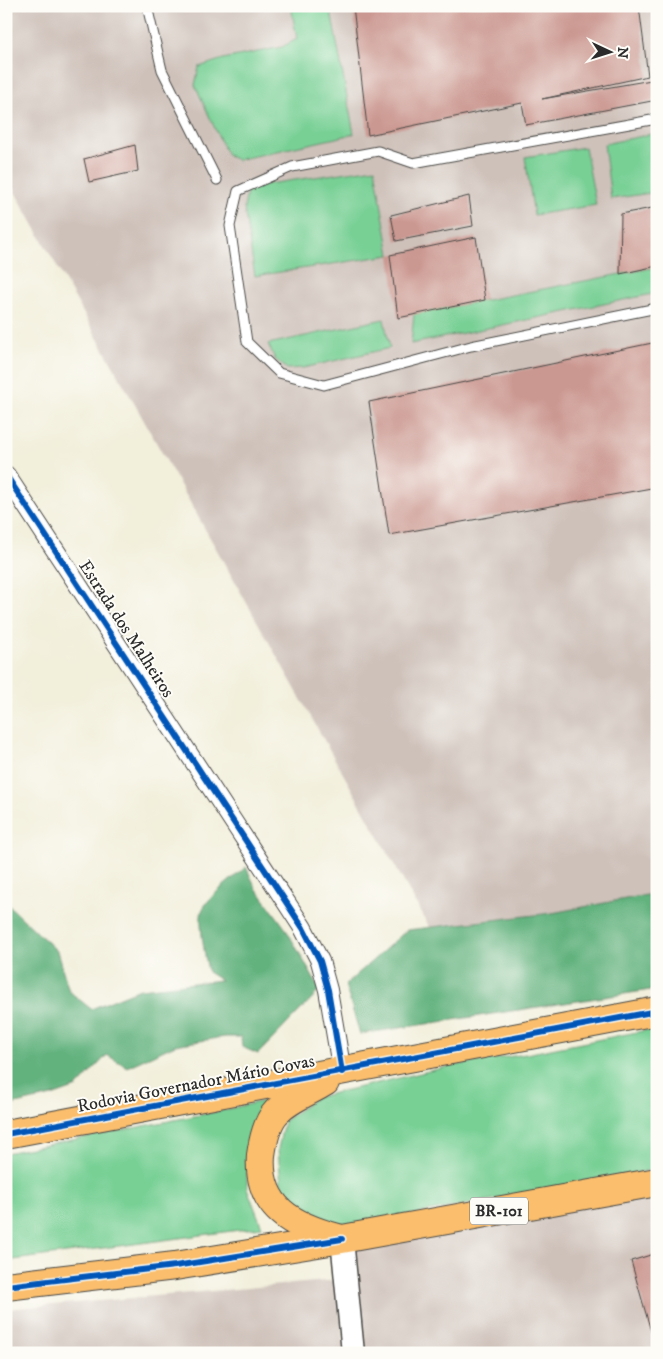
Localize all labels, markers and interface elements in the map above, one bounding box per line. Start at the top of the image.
north arrow [586,28,636,78]
text: N [613,46,631,60]
street label: Estrada dos Malheiros [73,556,179,702]
street label: Rodovia Governador Mário Covas [75,1050,317,1118]
road number: BR-101 [470,1198,528,1224]

